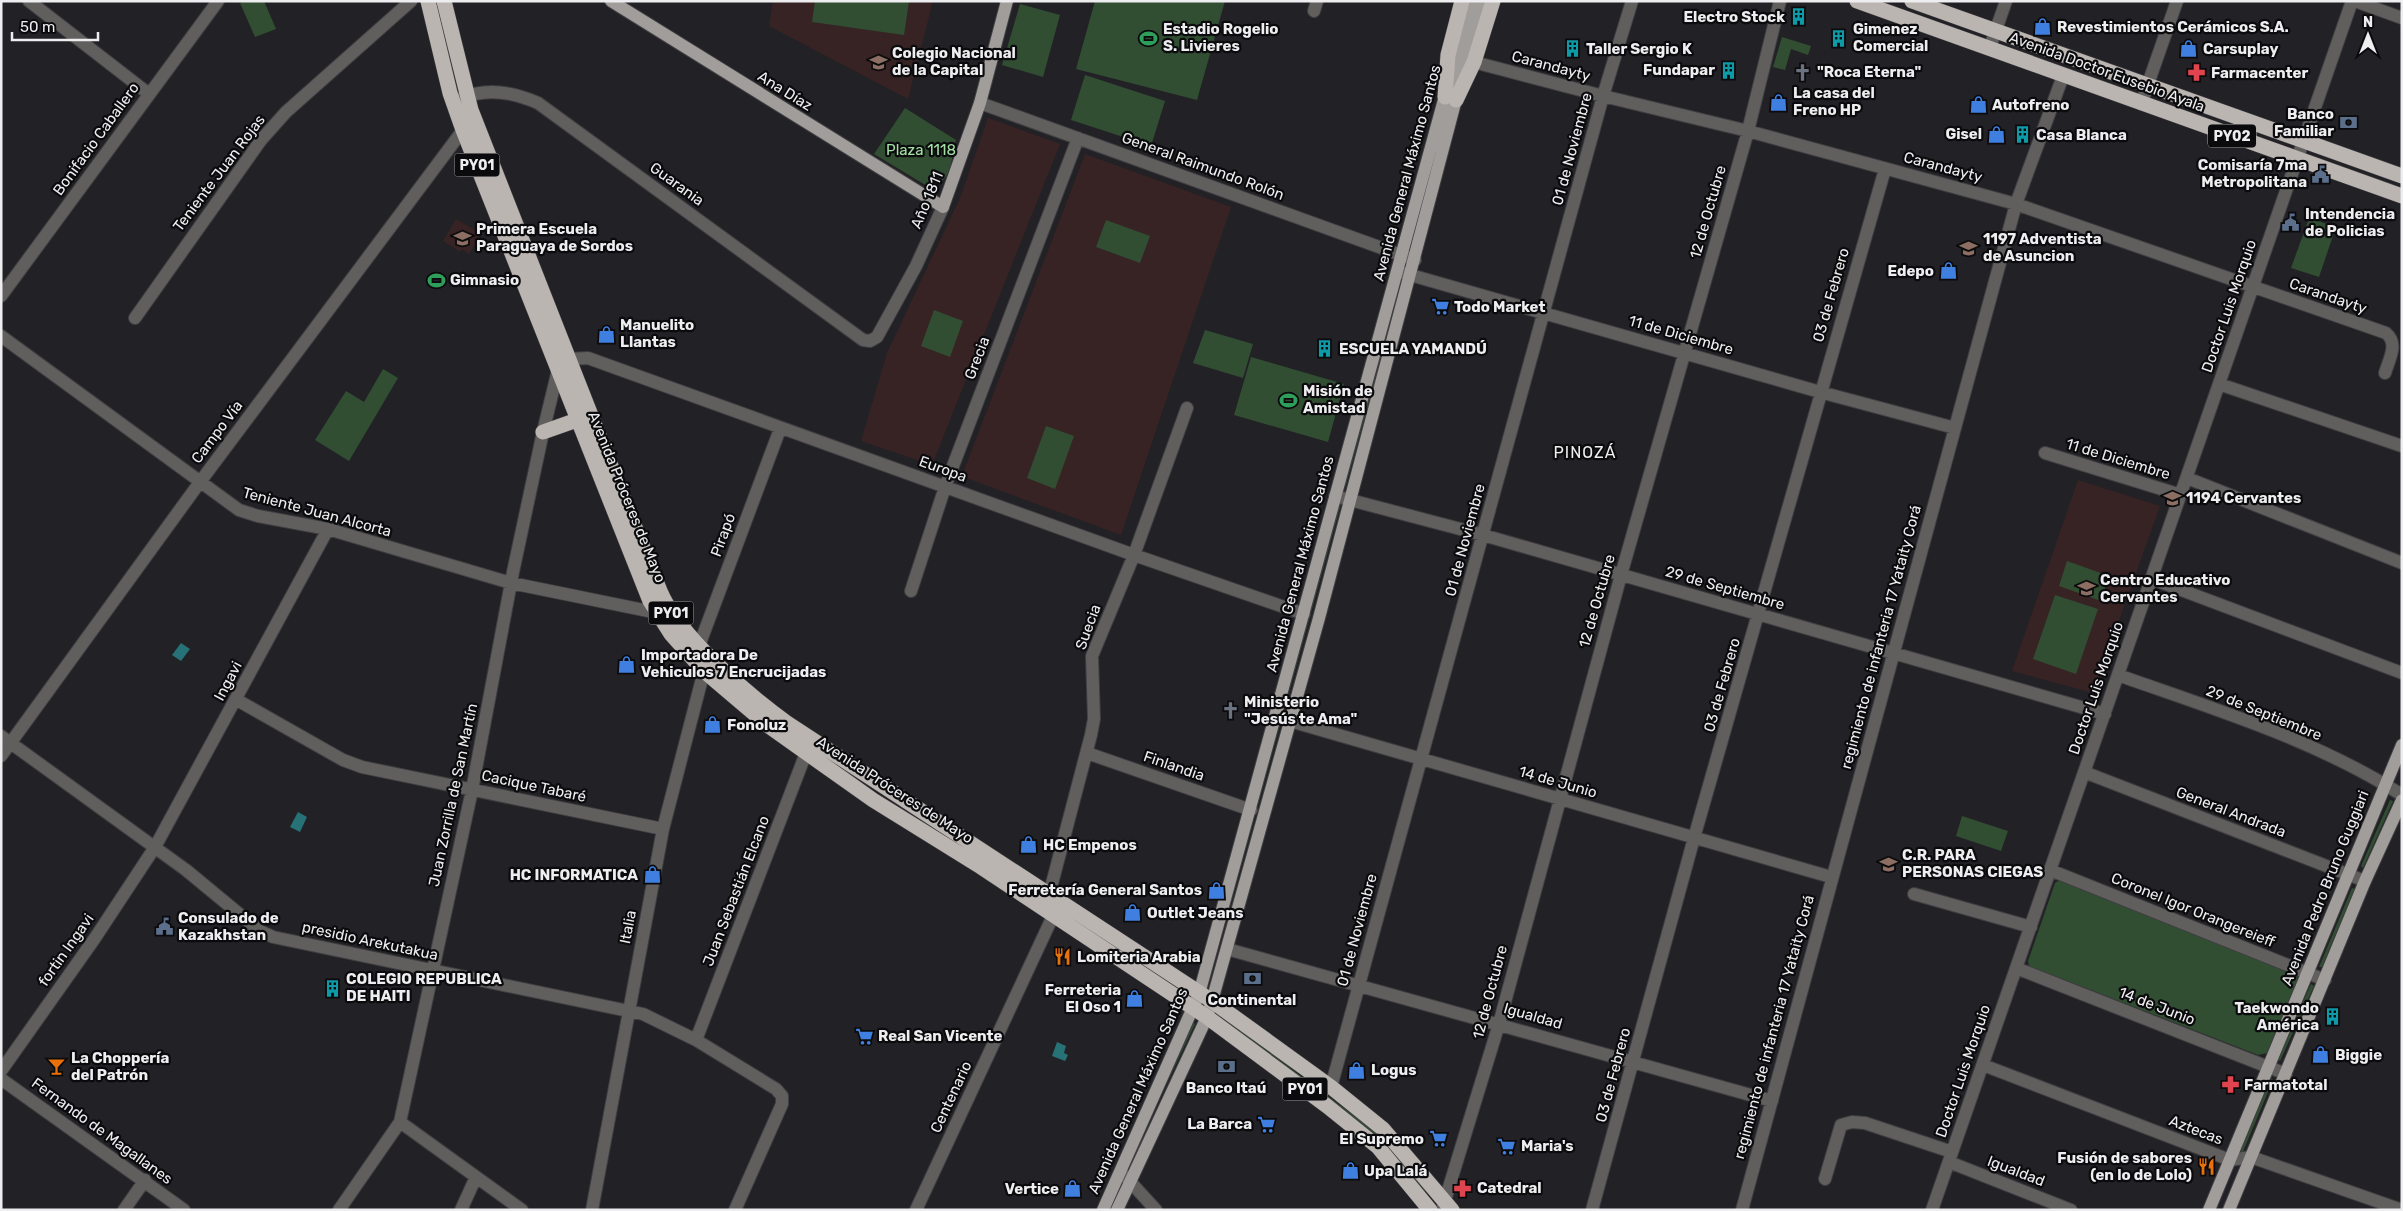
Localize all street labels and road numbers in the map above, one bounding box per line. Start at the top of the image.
street label: Avenida Doctor Eusebio Ayala [2007,28,2207,116]
street label: Carandayty [1510,47,1592,85]
street label: Avenida General Máximo Santos [1369,63,1445,283]
street label: Ana Díaz [754,67,816,115]
street label: Bonifacio Caballero [49,79,143,199]
street label: 01 de Noviembre [1548,91,1596,207]
street label: Teniente Juan Rojas [169,111,269,235]
road number: PY02 [2208,124,2256,148]
street label: General Raimundo Rolón [1119,128,1287,204]
street label: Carandayty [1902,148,1984,186]
road number: PY01 [454,154,500,176]
street label: Guarania [646,158,708,210]
street label: 12 de Octubre [1686,163,1730,261]
street label: Año 1811 [907,169,947,231]
street label: Doctor Luis Morquio [2198,237,2260,375]
street label: 03 de Febrero [1809,246,1853,344]
street label: Carandayty [2287,274,2369,318]
street label: 11 de Diciembre [1627,311,1735,359]
street label: Grecia [961,334,993,382]
street label: Campo Vía [188,397,246,467]
street label: Avenida Próceres de Mayo [584,409,670,585]
street label: 11 de Diciembre [2064,435,2172,483]
street label: Europa [917,452,969,486]
street label: Avenida General Máximo Santos [1262,454,1338,674]
street label: 01 de Noviembre [1441,482,1489,598]
street label: Teniente Juan Alcorta [241,483,393,541]
street label: regimiento de infanteria 17 Yataity Corá [1837,503,1925,771]
street label: Pirapó [707,511,739,559]
street label: 12 de Octubre [1575,552,1619,650]
street label: 29 de Septiembre [1663,562,1787,614]
road number: PY01 [648,602,694,624]
street label: Suecia [1072,602,1104,652]
street label: Doctor Luis Morquio [2065,619,2127,757]
street label: 03 de Febrero [1700,636,1744,734]
street label: Ingavi [210,658,246,704]
street label: 29 de Septiembre [2204,682,2324,744]
street label: Juan Zorrilla de San Martín [425,702,481,888]
street label: Avenida Próceres de Mayo [813,733,977,847]
street label: Finlandia [1141,747,1207,785]
street label: 14 de Junio [1517,762,1599,802]
street label: Cacique Tabaré [480,766,588,806]
street label: General Andrada [2174,783,2288,841]
street label: Avenida Pedro Bruno Guggiari [2278,788,2372,988]
street label: Juan Sebastián Elcano [699,813,773,969]
street label: Coronel Igor Orangereieff [2108,869,2278,951]
street label: 01 de Noviembre [1333,872,1381,988]
street label: regimiento de infanteria 17 Yataity Corá [1730,893,1818,1161]
street label: Italia [616,909,640,945]
street label: fortin Ingavi [34,910,98,990]
street label: presidio Arekutakua [300,918,440,964]
street label: 12 de Octubre [1469,943,1511,1041]
street label: 14 de Junio [2116,983,2198,1029]
street label: Avenida General Máximo Santos [1084,985,1192,1197]
street label: Igualdad [1502,999,1564,1033]
street label: Doctor Luis Morquio [1932,1002,1994,1140]
street label: 03 de Febrero [1592,1026,1634,1124]
street label: Centenario [927,1058,975,1136]
street label: Fernando de Magallanes [28,1074,176,1188]
road number: PY01 [1282,1078,1328,1100]
street label: Aztecas [2167,1112,2226,1149]
street label: Igualdad [1985,1152,2047,1190]

